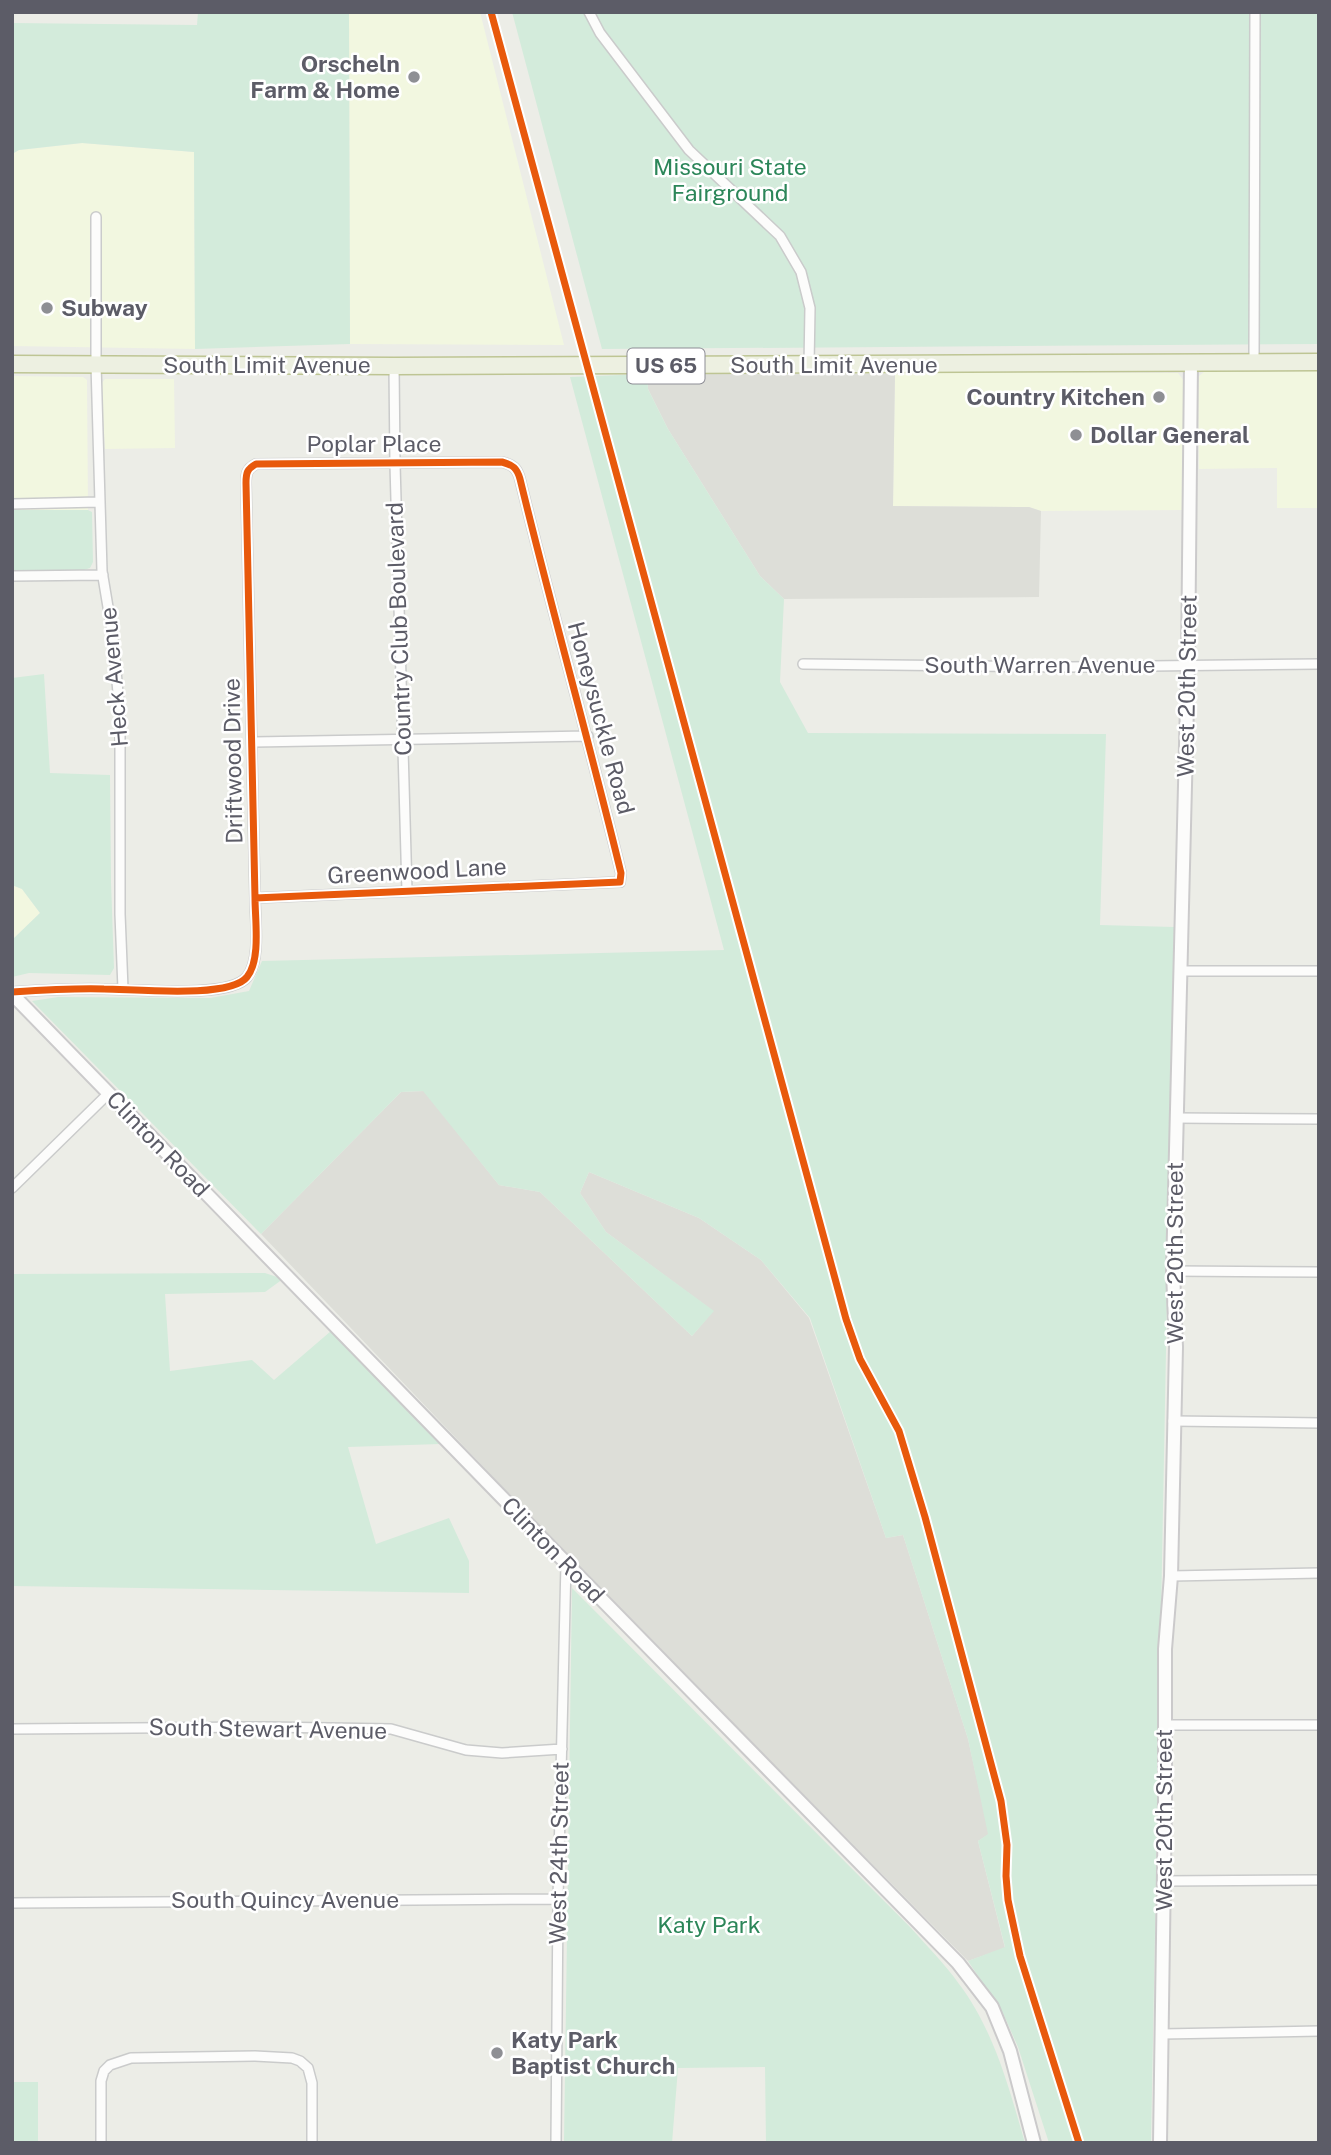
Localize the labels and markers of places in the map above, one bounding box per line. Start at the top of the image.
place label: Orscheln Farm & Home [250,50,400,103]
marker: Orscheln Farm & Home [406,69,422,85]
place label: Subway [61,294,148,321]
marker: Subway [39,300,55,316]
place label: Country Kitchen [966,383,1145,410]
marker: Country Kitchen [1151,389,1167,405]
place label: Dollar General [1090,421,1250,448]
marker: Dollar General [1068,427,1084,443]
place label: Katy Park Baptist Church [511,2026,675,2079]
marker: Katy Park Baptist Church [489,2045,505,2061]

